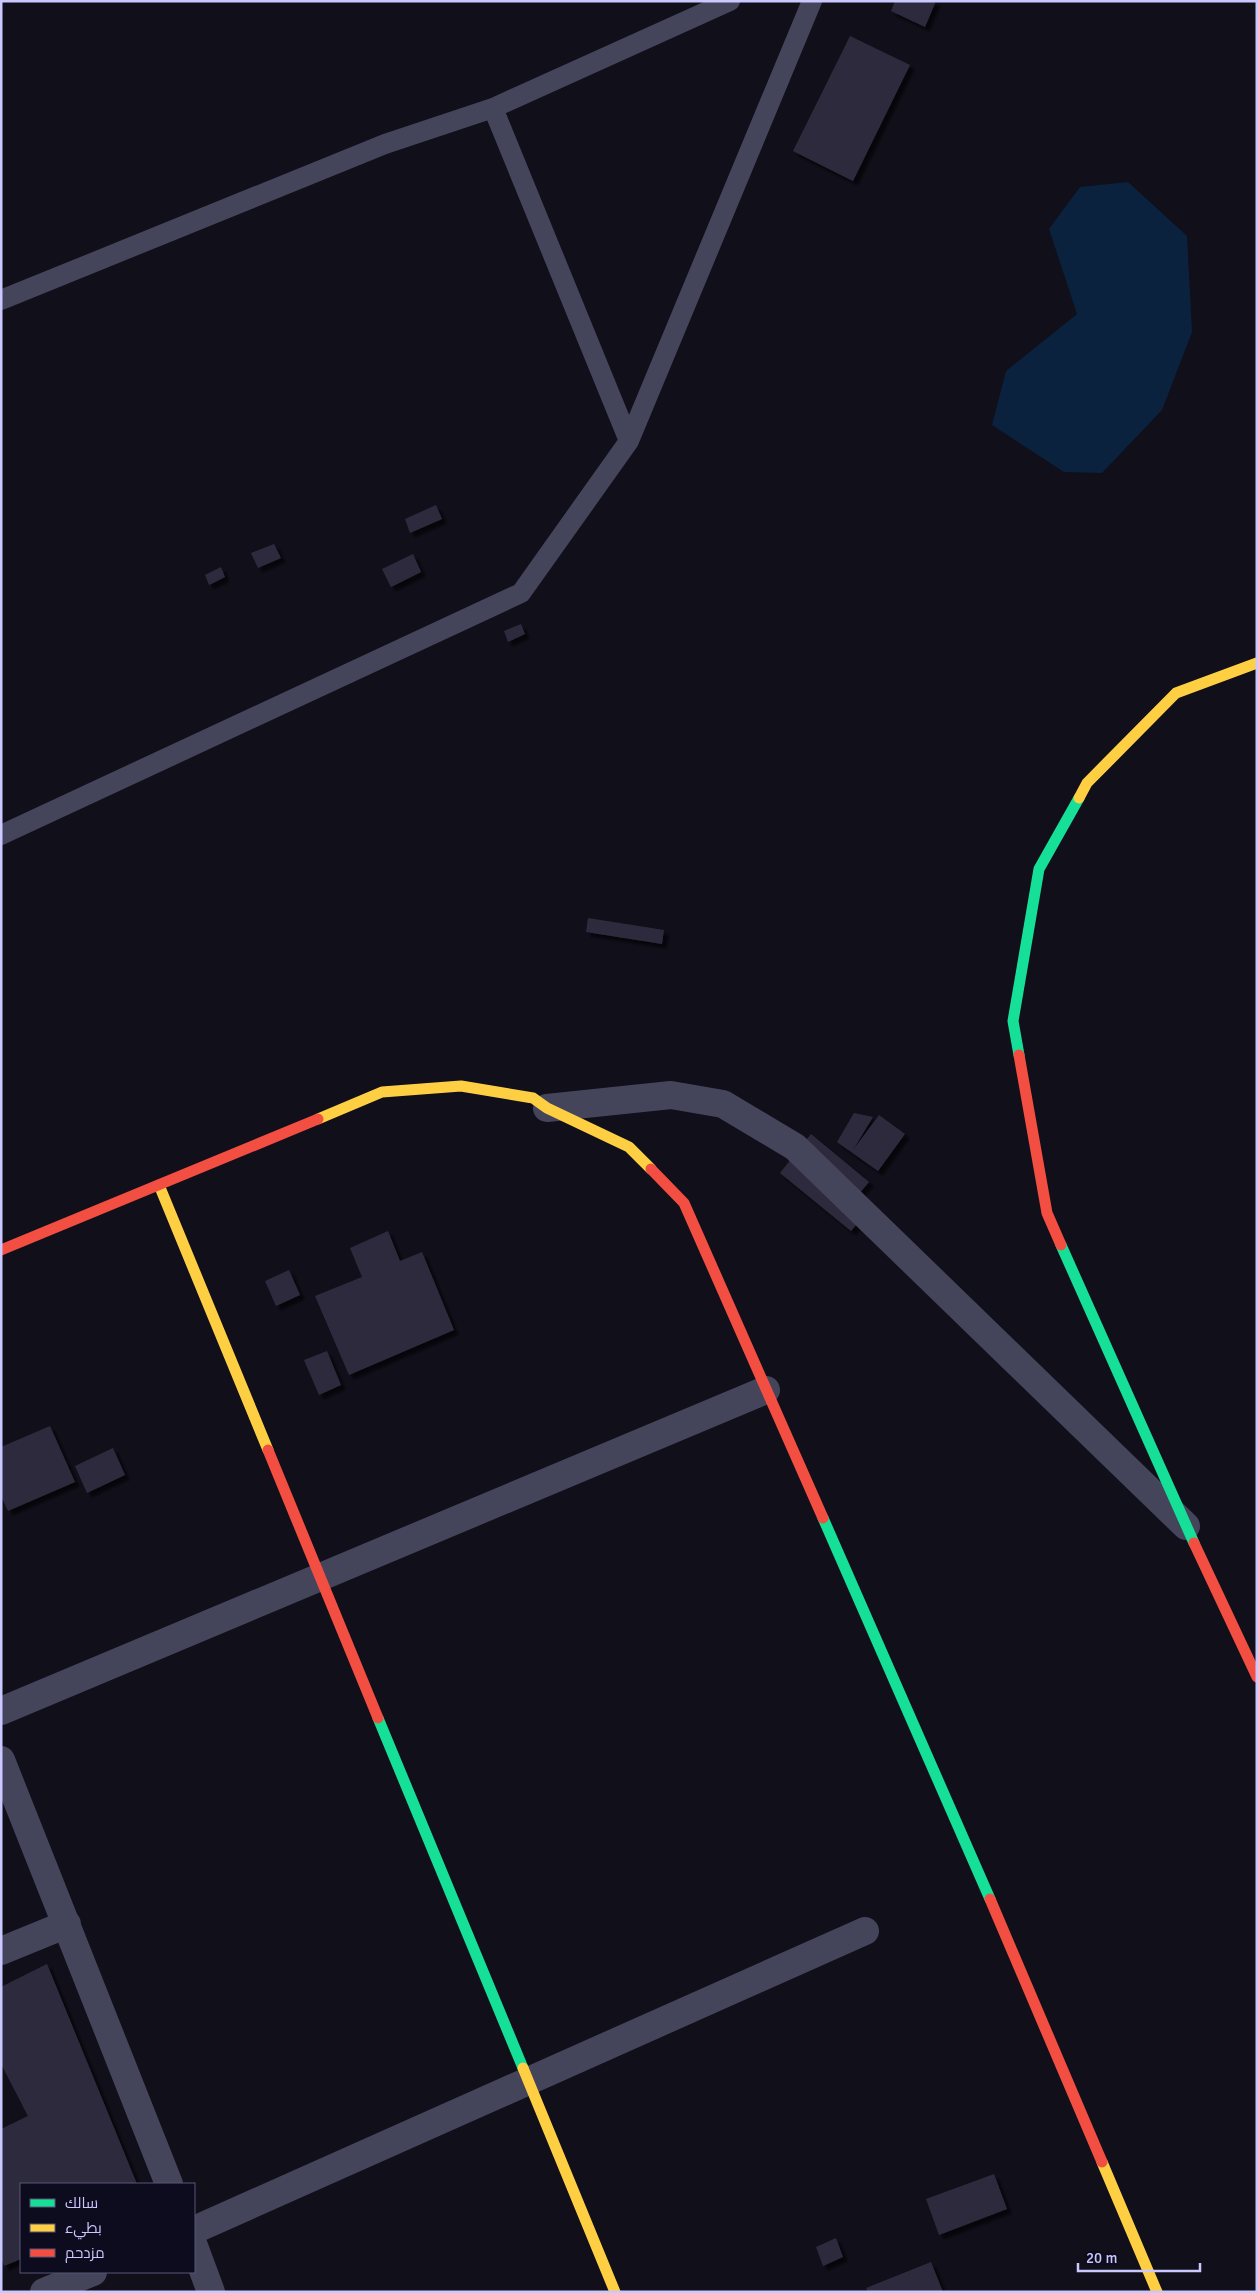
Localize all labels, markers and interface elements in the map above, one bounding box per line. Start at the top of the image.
legend [20,2183,195,2273]
text: سالك [65,2194,98,2212]
text: بطيء [65,2219,102,2240]
scale bar [1078,2240,1200,2272]
text: مزدحم [65,2244,105,2263]
text: 20 m [1086,2249,1117,2267]

